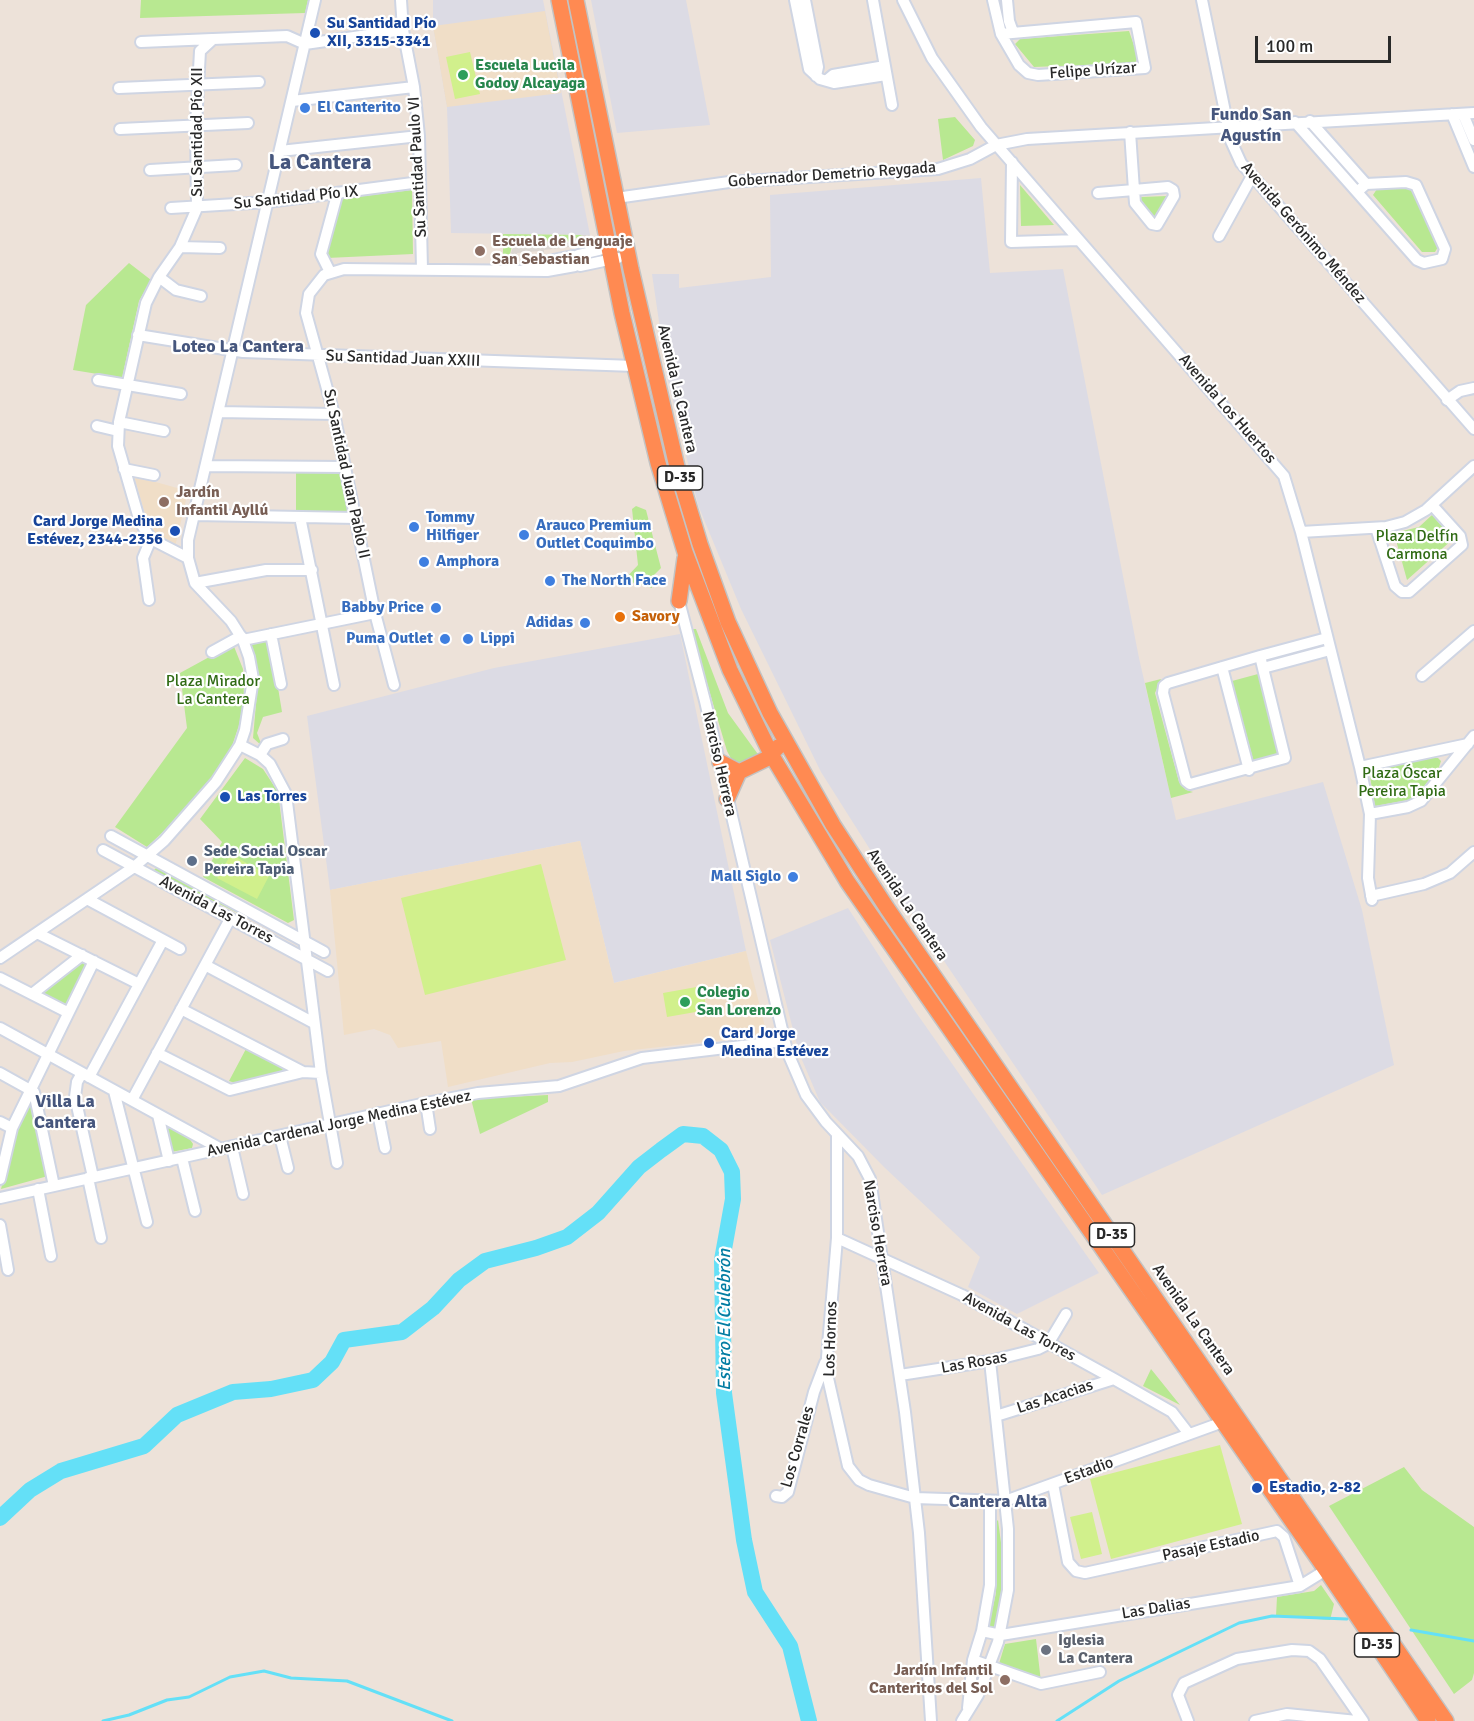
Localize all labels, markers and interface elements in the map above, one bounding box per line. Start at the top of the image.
place label: Su Santidad Pío XII, 3315-3341 [327,14,436,52]
scale bar [1258,24,1394,62]
marker: Su Santidad Pío XII, 3315-3341 [308,26,322,40]
text: 100 m [1266,35,1313,57]
place label: Escuela Lucila Godoy Alcayaga [475,56,585,94]
street label: Felipe Urízar [1049,58,1137,84]
street label: Su Santidad Pío XII [188,67,208,197]
marker: Escuela Lucila Godoy Alcayaga [456,68,470,82]
street label: Su Santidad Paulo VI [405,96,431,238]
place label: El Canterito [317,98,401,118]
marker: El Canterito [298,101,312,115]
district label: Fundo San Agustín [1211,104,1291,146]
district label: La Cantera [268,150,372,176]
street label: Gobernador Demetrio Reygada [727,158,937,192]
street label: Avenida Gerónimo Méndez [1236,158,1370,308]
street label: Su Santidad Pío IX [233,182,359,214]
place label: Escuela de Lenguaje San Sebastian [492,232,633,270]
marker: Escuela de Lenguaje San Sebastian [473,244,487,258]
street label: Avenida La Cantera [653,323,701,455]
district label: Loteo La Cantera [172,336,304,358]
street label: Su Santidad Juan XXIII [325,347,481,371]
street label: Avenida Los Huertos [1174,350,1280,468]
street label: Su Santidad Juan Pablo II [319,387,373,561]
road number: D-35 [658,466,702,490]
place label: Jardín Infantil Ayllú [176,483,268,521]
marker: Jardín Infantil Ayllú [157,495,171,509]
place label: Tommy Hilfiger [426,508,479,546]
place label: Card Jorge Medina Estévez, 2344-2356 [27,512,163,550]
place label: Arauco Premium Outlet Coquimbo [536,516,654,554]
marker: Tommy Hilfiger [407,520,421,534]
marker: Card Jorge Medina Estévez, 2344-2356 [168,524,182,538]
park label: Plaza Delfín Carmona [1376,527,1458,565]
marker: Arauco Premium Outlet Coquimbo [517,528,531,542]
place label: Amphora [436,552,499,572]
marker: Amphora [417,555,431,569]
place label: The North Face [562,571,666,591]
marker: The North Face [543,574,557,588]
place label: Babby Price [341,598,424,618]
marker: Babby Price [429,601,443,615]
place label: Savory [632,607,680,627]
marker: Savory [613,610,627,624]
place label: Adidas [526,613,573,633]
marker: Adidas [578,616,592,630]
place label: Puma Outlet [346,629,433,649]
place label: Lippi [480,629,515,649]
marker: Puma Outlet [438,632,452,646]
marker: Lippi [461,632,475,646]
park label: Plaza Mirador La Cantera [166,672,260,710]
street label: Narciso Herrera [698,709,740,819]
park label: Plaza Óscar Pereira Tapia [1358,764,1446,802]
place label: Las Torres [237,787,307,807]
marker: Las Torres [218,790,232,804]
place label: Sede Social Oscar Pereira Tapia [204,842,327,880]
street label: Avenida La Cantera [862,845,952,965]
marker: Sede Social Oscar Pereira Tapia [185,854,199,868]
place label: Mall Siglo [711,867,781,887]
marker: Mall Siglo [786,870,800,884]
street label: Avenida Las Torres [156,872,276,948]
place label: Colegio San Lorenzo [697,983,781,1021]
marker: Colegio San Lorenzo [678,995,692,1009]
place label: Card Jorge Medina Estévez [721,1024,829,1062]
marker: Card Jorge Medina Estévez [702,1036,716,1050]
street label: Avenida Cardenal Jorge Medina Estévez [205,1087,473,1161]
district label: Villa La Cantera [34,1091,96,1134]
street label: Narciso Herrera [858,1178,896,1288]
road number: D-35 [1090,1223,1134,1247]
water label: Estero El Culebrón [714,1249,736,1391]
street label: Avenida La Cantera [1147,1261,1239,1379]
street label: Avenida Las Torres [959,1288,1079,1366]
street label: Los Hornos [820,1301,842,1377]
street label: Las Rosas [940,1348,1008,1378]
street label: Las Acacias [1014,1376,1096,1418]
street label: Los Corrales [777,1404,819,1490]
street label: Estadio [1062,1453,1116,1489]
place label: Estadio, 2-82 [1269,1478,1361,1498]
marker: Estadio, 2-82 [1250,1481,1264,1495]
district label: Cantera Alta [949,1491,1047,1513]
street label: Pasaje Estadio [1161,1526,1261,1566]
street label: Las Dalias [1120,1594,1192,1624]
place label: Iglesia La Cantera [1058,1631,1133,1669]
road number: D-35 [1354,1633,1400,1657]
marker: Iglesia La Cantera [1039,1643,1053,1657]
place label: Jardín Infantil Canteritos del Sol [869,1661,993,1699]
marker: Jardín Infantil Canteritos del Sol [998,1673,1012,1687]

